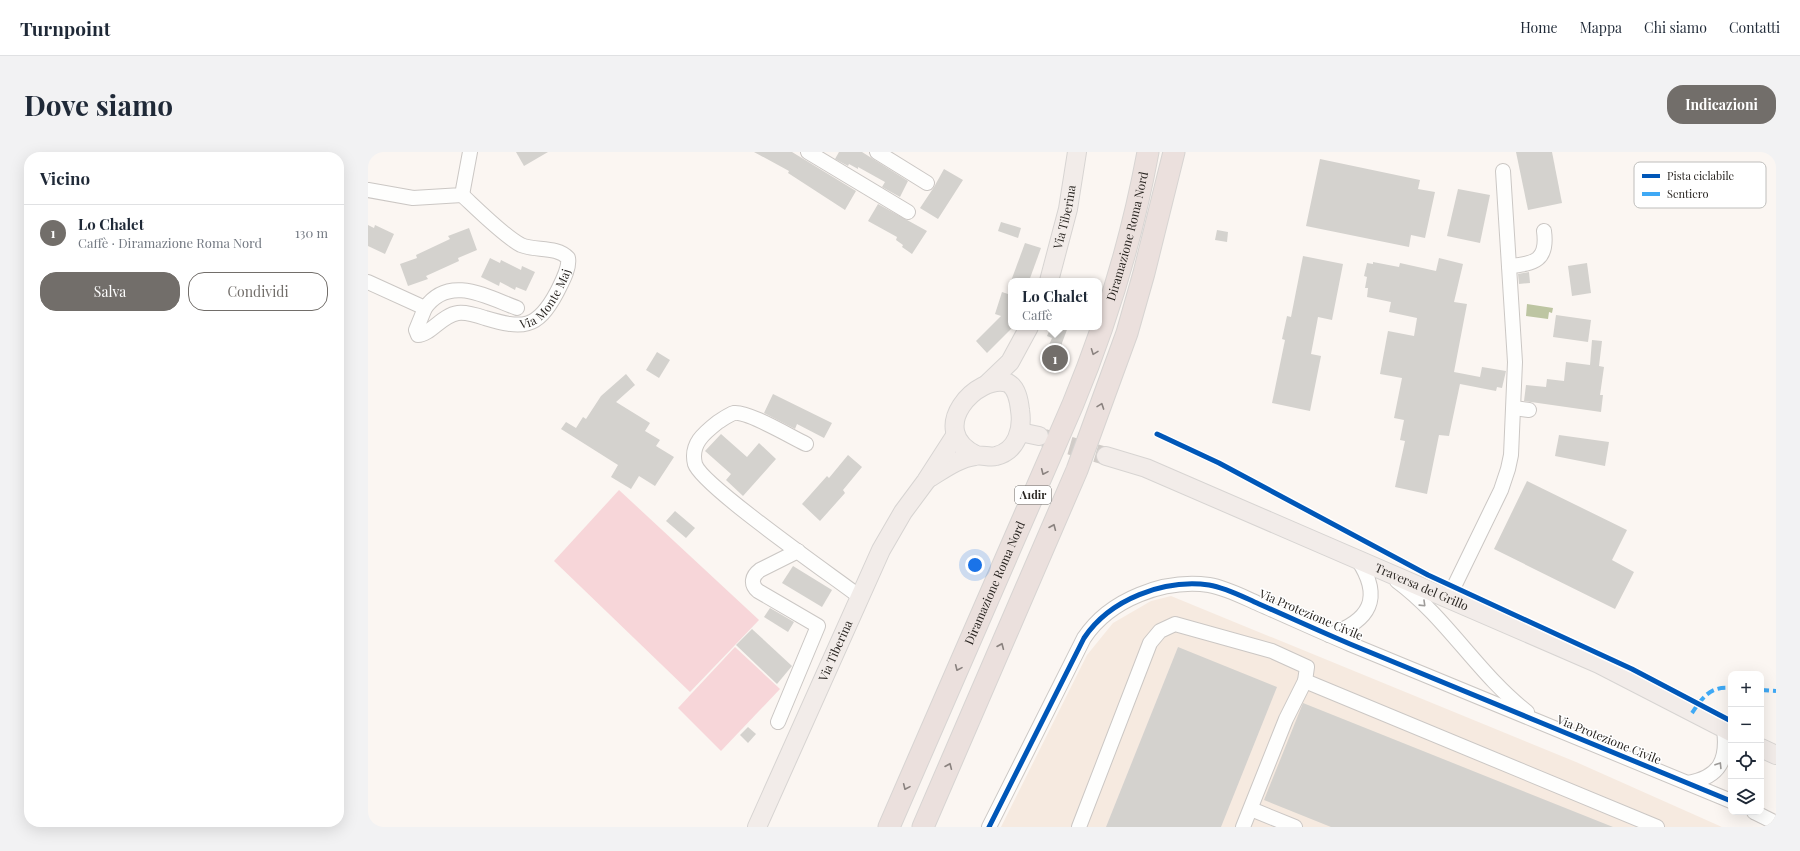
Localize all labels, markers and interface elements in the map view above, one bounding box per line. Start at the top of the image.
text: Turnpoint [20,15,110,41]
text: Home [1520,18,1558,37]
text: Mappa [1580,18,1622,37]
text: Chi siamo [1644,18,1707,37]
text: Contatti [1729,18,1780,37]
button: Indicazioni [1667,85,1776,124]
text: Dove siamo [24,86,173,123]
legend [1634,162,1766,208]
text: Vicino [40,167,90,189]
text: Pista ciclabile [1667,168,1735,183]
street label: Diramazione Roma Nord [1102,170,1151,303]
street label: Via Tiberina [1049,184,1079,251]
text: Sentiero [1667,186,1708,201]
text: Lo Chalet [78,214,144,234]
text: 1 [51,224,55,241]
text: 130 m [295,224,328,241]
text: Caffè · Diramazione Roma Nord [78,234,262,251]
street label: Via Monte Maj [518,267,574,332]
button: Salva [40,272,180,311]
button: Condividi [188,272,328,311]
popup [1008,278,1102,330]
text: Lo Chalet [1022,286,1088,306]
text: Caffè [1022,306,1052,323]
pin: 1 [1042,343,1068,373]
one-way arrow [1090,348,1098,355]
one-way arrow [1096,403,1104,410]
one-way arrow [1040,468,1048,475]
road number: A1dir [1015,486,1051,504]
street label: Diramazione Roma Nord [960,518,1028,647]
one-way arrow [1048,523,1056,530]
your location [965,555,985,575]
street label: Traversa del Grillo [1373,559,1472,614]
street label: Via Protezione Civile [1256,585,1366,643]
one-way arrow [1418,599,1426,607]
street label: Via Tiberina [814,617,856,684]
one-way arrow [996,643,1004,651]
one-way arrow [955,663,963,671]
map controls [1728,671,1764,815]
button: + [1728,671,1764,707]
button: − [1728,707,1764,743]
street label: Via Protezione Civile [1554,710,1664,767]
button: locate [1728,743,1764,779]
one-way arrow [945,762,953,769]
one-way arrow [1715,763,1722,770]
button: layers [1728,779,1764,815]
one-way arrow [903,782,911,790]

